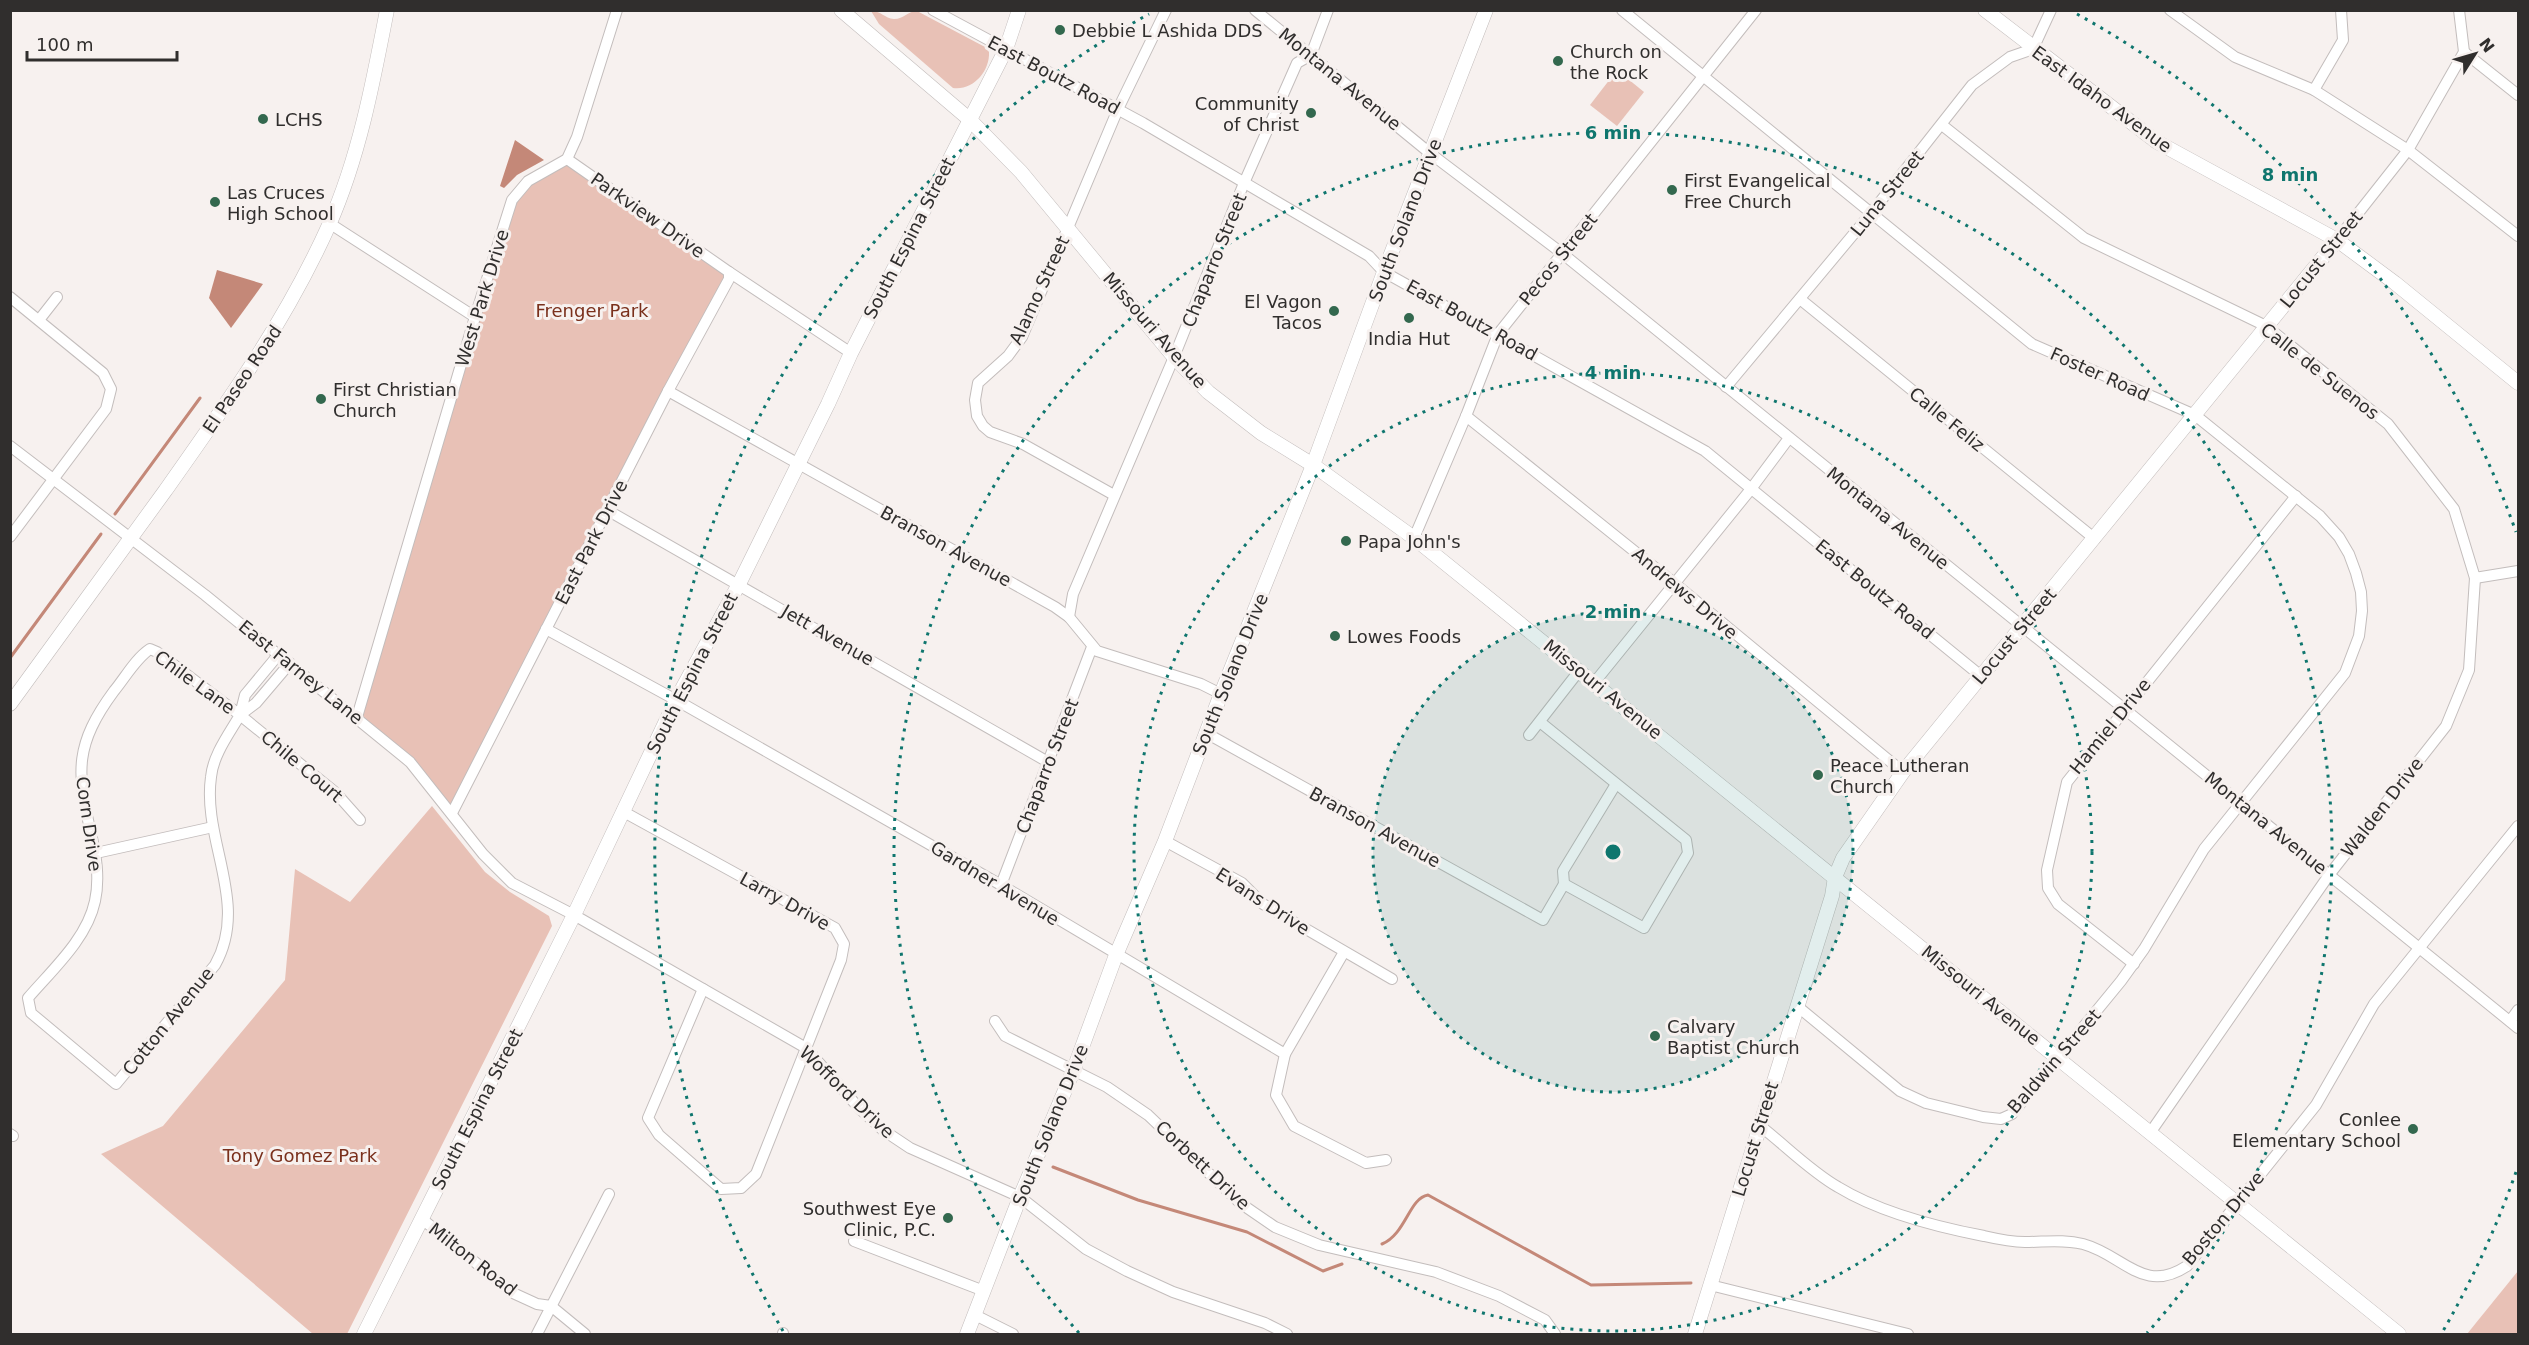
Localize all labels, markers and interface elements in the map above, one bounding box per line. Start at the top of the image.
place label: Debbie L Ashida DDS [1072,20,1263,41]
marker: Debbie L Ashida DDS [1053,23,1067,37]
street label: Montana Avenue [1275,23,1405,135]
scale bar [27,24,177,62]
north arrow [2445,24,2505,84]
street label: East Boutz Road [984,31,1124,119]
text: 100 m [36,34,94,55]
text: N [2475,34,2498,56]
place label: Church on the Rock [1570,41,1662,83]
street label: East Idaho Avenue [2028,41,2176,157]
marker: Church on the Rock [1551,54,1565,68]
place label: Community of Christ [1195,93,1299,135]
marker: Community of Christ [1304,106,1318,120]
place label: LCHS [275,109,323,130]
marker: LCHS [256,112,270,126]
text: 6 min [1585,122,1641,143]
street label: South Solano Drive [1364,136,1446,304]
street label: Luna Street [1846,146,1928,240]
street label: South Espina Street [859,154,959,322]
text: 8 min [2262,164,2318,185]
street label: Parkview Drive [587,168,709,262]
place label: First Evangelical Free Church [1684,170,1831,212]
place label: Las Cruces High School [227,182,334,224]
marker: First Evangelical Free Church [1665,183,1679,197]
street label: Chaparro Street [1177,190,1251,330]
marker: Las Cruces High School [208,195,222,209]
street label: Locust Street [2275,206,2367,312]
street label: Pecos Street [1515,209,1601,309]
street label: West Park Drive [451,227,513,369]
street label: Alamo Street [1005,232,1073,348]
street label: Missouri Avenue [1099,268,1211,392]
street label: East Boutz Road [1403,275,1541,365]
place label: El Vagon Tacos [1244,291,1322,333]
park label: Frenger Park [535,300,649,321]
marker: El Vagon Tacos [1327,304,1341,318]
marker: India Hut [1402,311,1416,325]
street label: Calle de Suenos [2257,318,2383,424]
street label: El Paseo Road [198,321,286,437]
place label: India Hut [1368,328,1450,349]
street label: Foster Road [2047,343,2153,405]
text: 4 min [1585,362,1641,383]
place label: First Christian Church [333,379,457,421]
street label: Calle Feliz [1905,382,1989,456]
marker: First Christian Church [314,392,328,406]
street label: Montana Avenue [1823,462,1953,574]
street label: East Park Drive [551,476,631,608]
street label: Branson Avenue [877,501,1015,591]
place label: Papa John's [1358,531,1461,552]
marker: Papa John's [1339,534,1353,548]
street label: East Boutz Road [1811,535,1939,643]
street label: Andrews Drive [1628,543,1742,643]
street label: Locust Street [1968,584,2060,688]
street label: South Espina Street [642,589,742,757]
street label: South Solano Drive [1188,590,1272,758]
street label: Jett Avenue [777,600,878,670]
text: 2 min [1585,601,1641,622]
street label: East Farney Lane [235,615,367,729]
place label: Lowes Foods [1347,626,1461,647]
marker: Lowes Foods [1328,629,1342,643]
street label: Missouri Avenue [1539,635,1667,743]
street label: Chile Lane [151,646,239,718]
street label: Hamiel Drive [2065,674,2155,778]
street label: Chaparro Street [1012,695,1082,837]
street label: Chile Court [257,726,347,806]
street label: Walden Drive [2337,753,2427,861]
place label: Peace Lutheran Church [1830,755,1970,797]
street label: Montana Avenue [2201,767,2331,879]
marker: Peace Lutheran Church [1811,768,1825,782]
street label: Corn Drive [72,775,106,873]
street label: Branson Avenue [1306,782,1444,872]
street label: Gardner Avenue [927,836,1063,930]
centre of rings [1603,842,1623,862]
street label: Evans Drive [1212,863,1314,939]
street label: Larry Drive [736,868,834,934]
street label: Missouri Avenue [1917,941,2045,1049]
street label: Cotton Avenue [118,963,218,1079]
street label: Baldwin Street [2003,1005,2105,1117]
place label: Calvary Baptist Church [1667,1016,1800,1058]
street label: South Espina Street [427,1025,527,1193]
marker: Calvary Baptist Church [1648,1029,1662,1043]
street label: South Solano Drive [1008,1041,1092,1209]
street label: Wofford Drive [795,1042,899,1142]
street label: Locust Street [1728,1079,1782,1199]
place label: Conlee Elementary School [2232,1109,2401,1151]
street label: Corbett Drive [1151,1116,1255,1214]
marker: Conlee Elementary School [2406,1122,2420,1136]
park label: Tony Gomez Park [222,1145,378,1166]
street label: Boston Drive [2178,1167,2268,1269]
place label: Southwest Eye Clinic, P.C. [803,1198,936,1240]
marker: Southwest Eye Clinic, P.C. [941,1211,955,1225]
street label: Milton Road [425,1218,521,1300]

